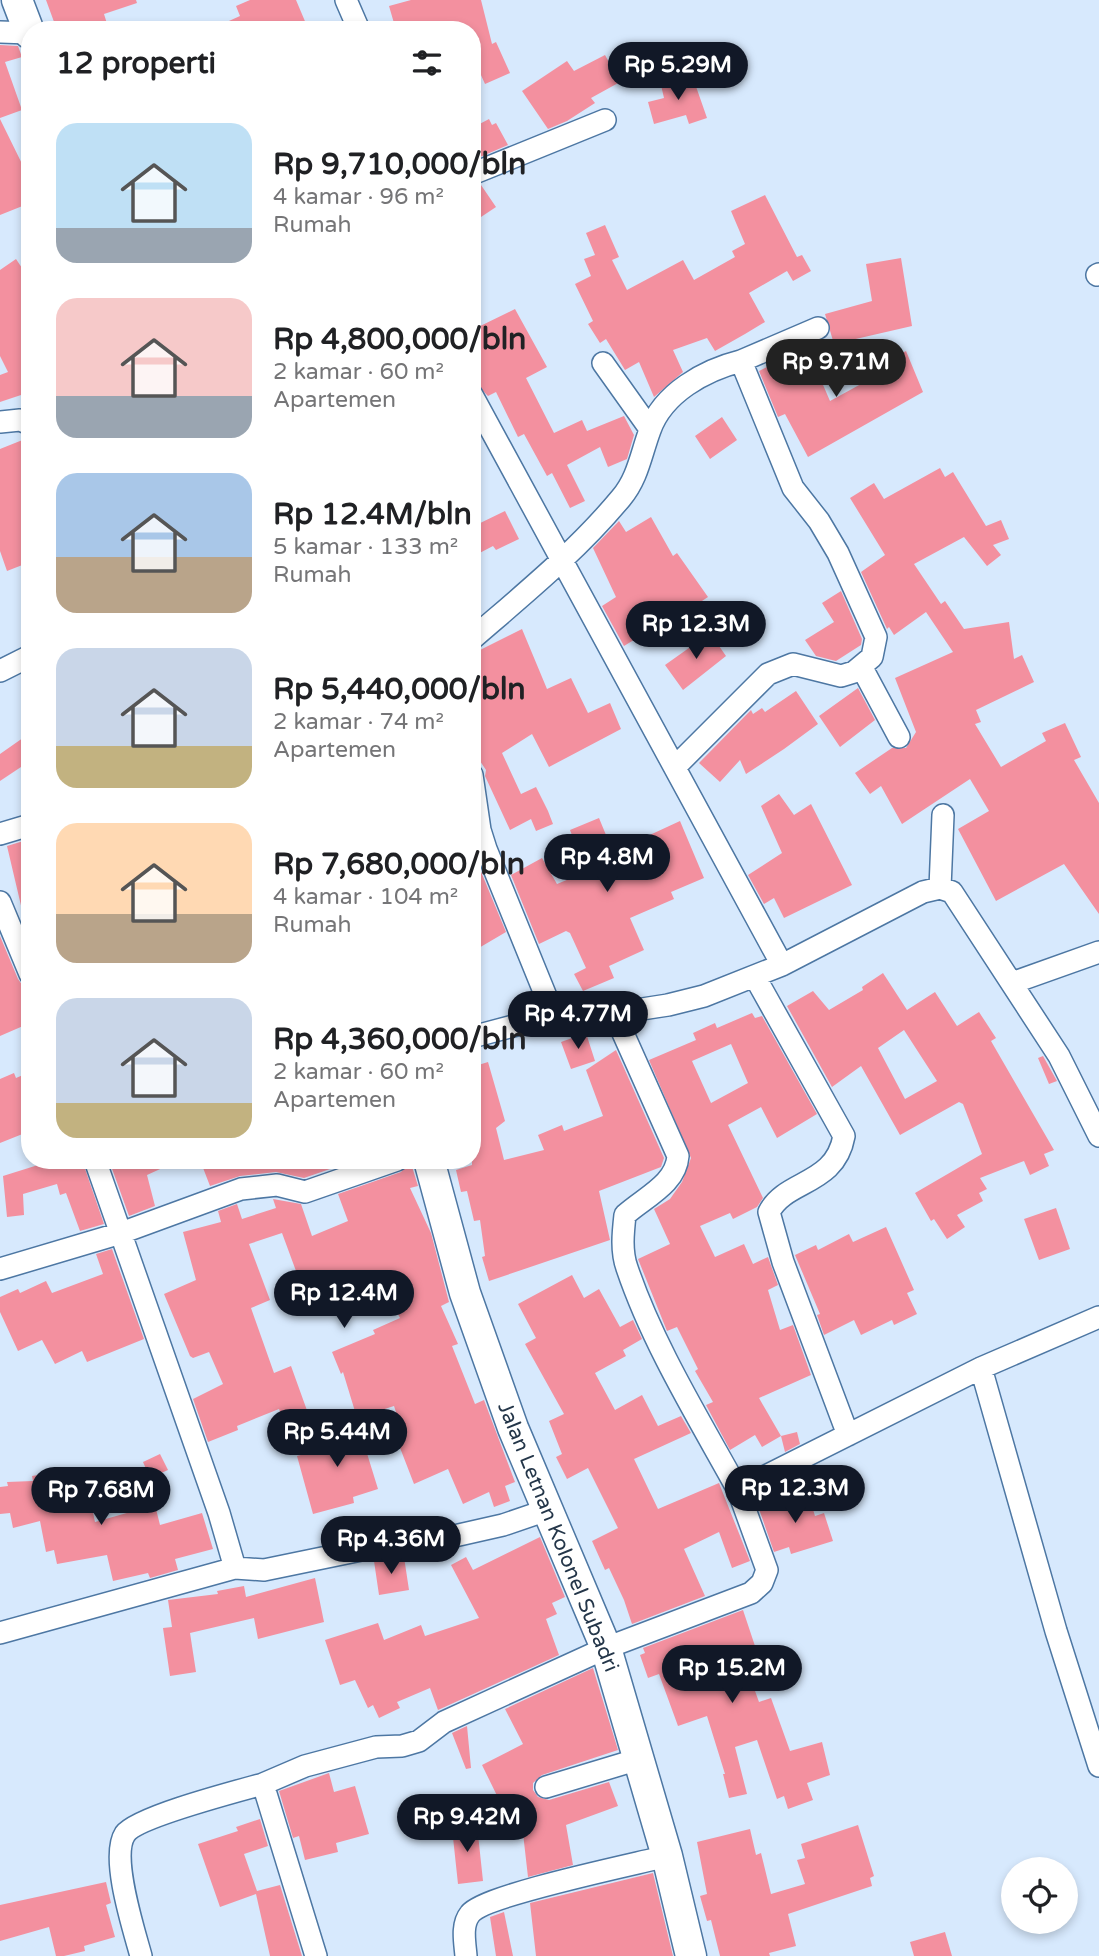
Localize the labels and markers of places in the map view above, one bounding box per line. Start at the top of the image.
pin: Rp 5.29M [606,42,750,102]
pin: Rp 9.71M [764,340,908,399]
pin: Rp 12.3M [624,602,768,661]
pin: Rp 4.8M [542,834,672,894]
pin: Rp 4.77M [506,992,650,1051]
pin: Rp 12.4M [272,1270,416,1330]
pin: Rp 5.44M [265,1410,409,1469]
pin: Rp 12.3M [723,1466,867,1525]
pin: Rp 7.68M [29,1468,173,1527]
pin: Rp 4.36M [319,1516,463,1576]
pin: Rp 15.2M [660,1646,804,1705]
pin: Rp 9.42M [395,1794,539,1854]

